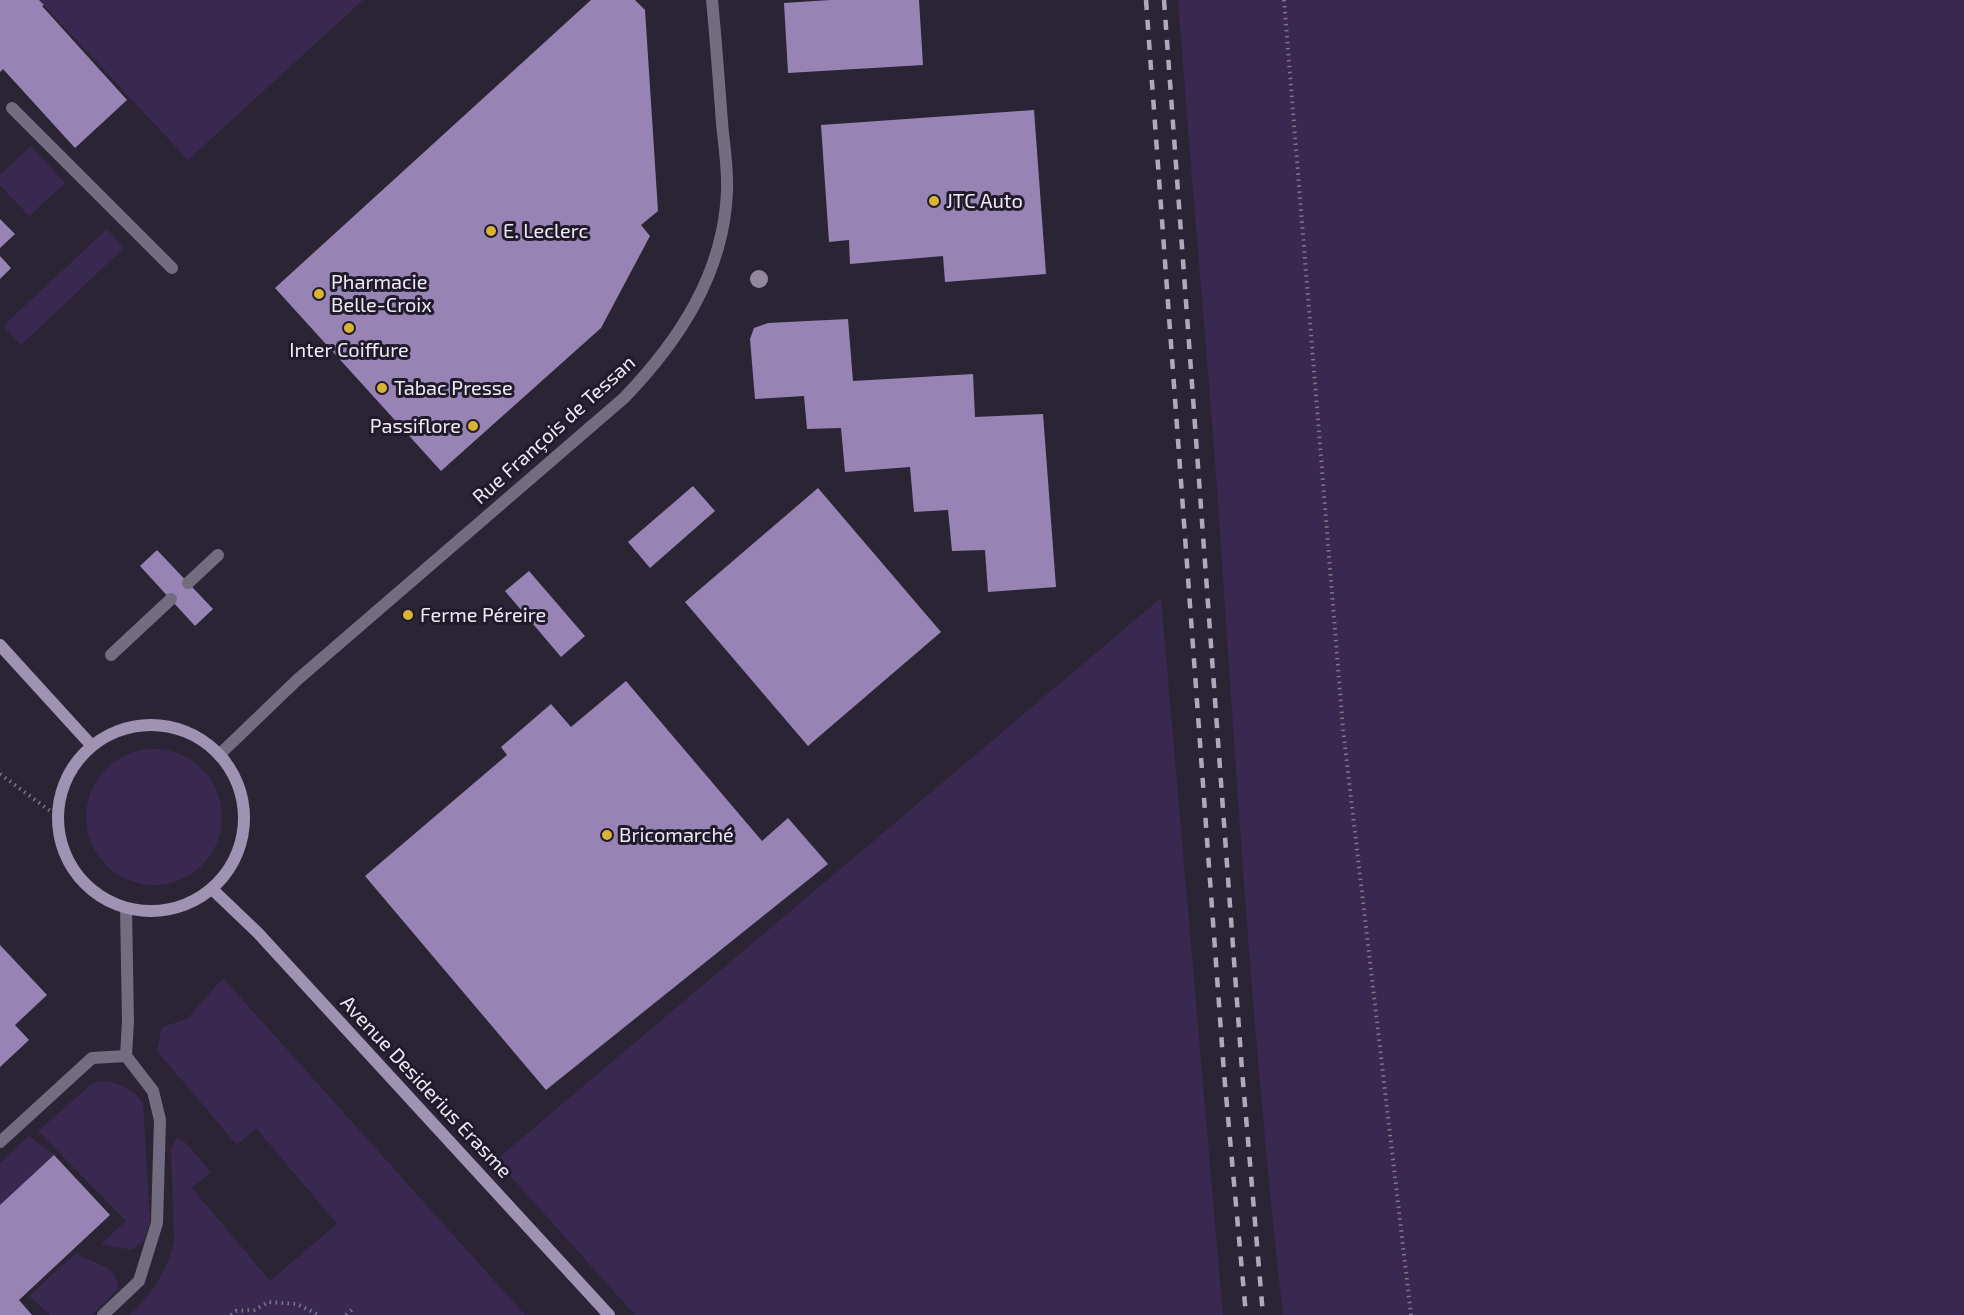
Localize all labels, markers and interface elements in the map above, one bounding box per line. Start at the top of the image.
place label: JTC Auto [946,189,1023,213]
marker: JTC Auto [927,194,941,208]
place label: E. Leclerc [503,219,588,243]
marker: E. Leclerc [484,224,498,238]
place label: Pharmacie Belle-Croix [331,270,432,317]
marker: Pharmacie Belle-Croix [312,287,326,301]
marker: Inter Coiffure [342,321,356,335]
place label: Inter Coiffure [289,338,409,362]
street label: Rue François de Tessan [468,351,640,509]
place label: Tabac Presse [394,376,513,400]
marker: Tabac Presse [375,381,389,395]
place label: Passiflore [370,414,461,438]
marker: Passiflore [466,419,480,433]
place label: Ferme Péreire [420,603,546,627]
marker: Ferme Péreire [401,608,415,622]
place label: Bricomarché [619,823,734,847]
marker: Bricomarché [600,828,614,842]
street label: Avenue Desiderius Erasme [335,991,517,1183]

